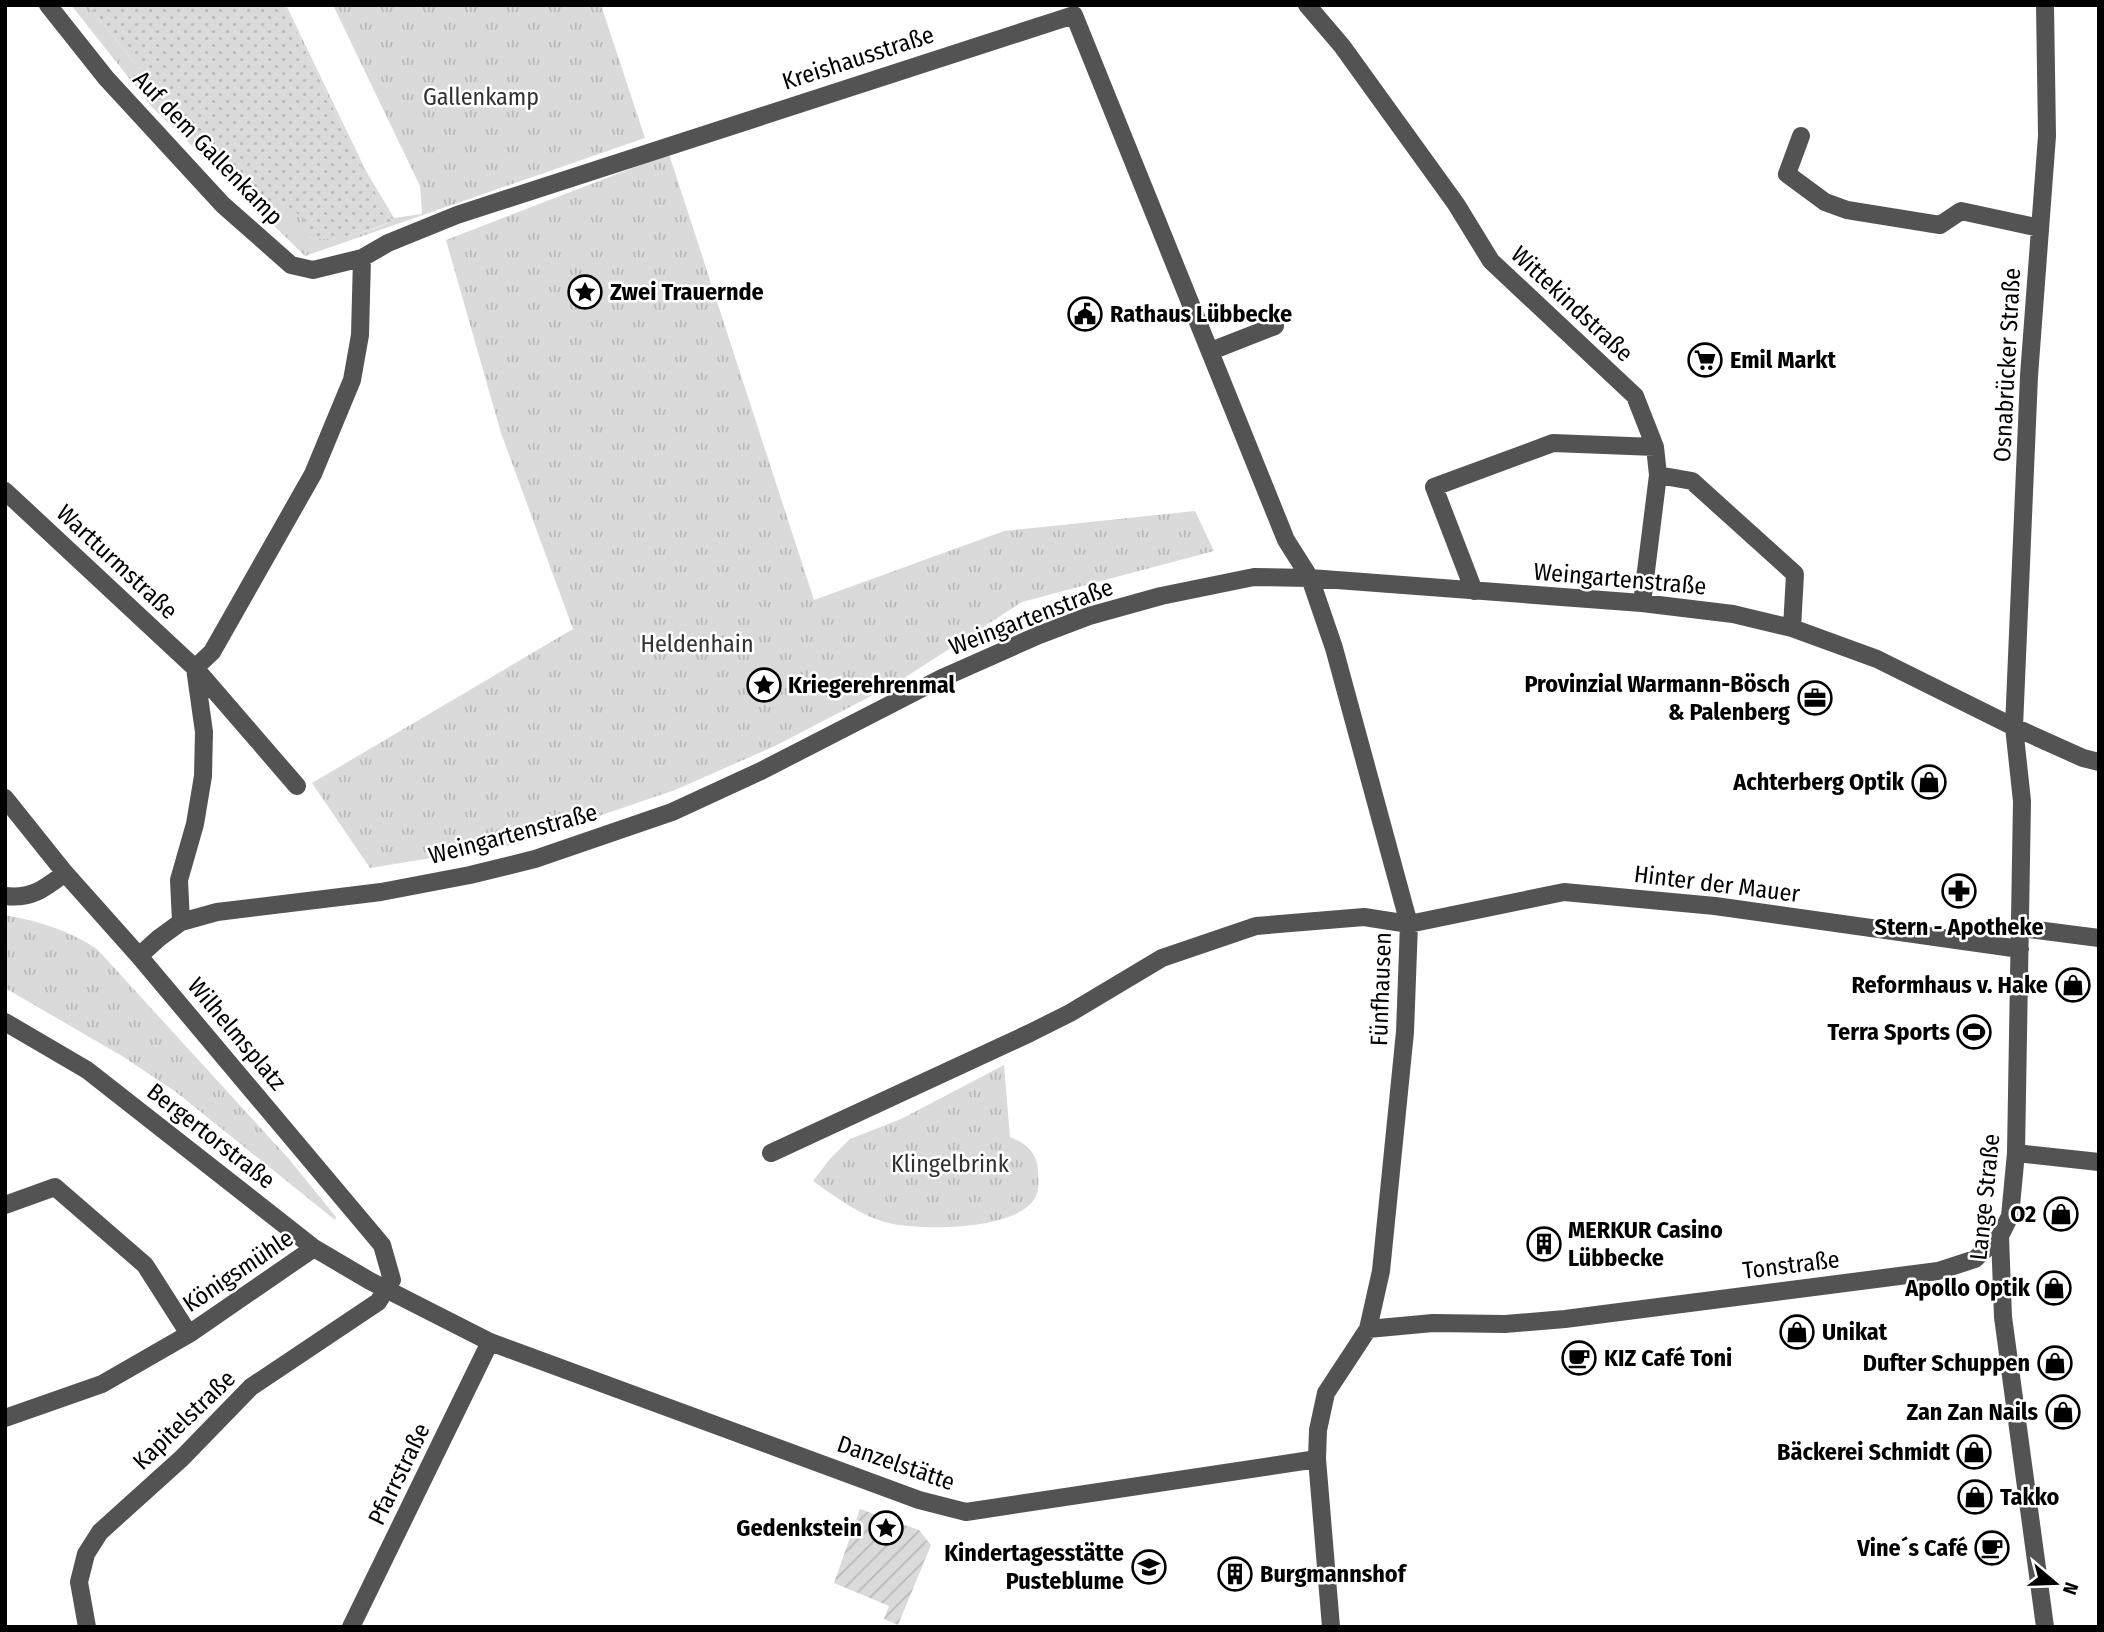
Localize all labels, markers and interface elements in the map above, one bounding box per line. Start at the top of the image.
street label: Kreishausstraße [779,20,937,96]
street label: Auf dem Gallenkamp [127,65,289,231]
park label: Gallenkamp [423,83,539,111]
street label: Wittekindstraße [1505,241,1639,367]
street label: Osnabrücker Straße [1988,267,2026,463]
place icon: Zwei Trauernde [566,273,604,311]
place label: Zwei Trauernde [610,278,764,306]
public building icon: Rathaus Lübbecke [1066,295,1104,333]
place label: Rathaus Lübbecke [1110,300,1292,328]
supermarket icon: Emil Markt [1686,341,1724,379]
place label: Emil Markt [1730,346,1836,374]
street label: Wartturmstraße [51,499,183,625]
street label: Weingartenstraße [1532,557,1708,601]
street label: Weingartenstraße [945,573,1117,661]
park label: Heldenhain [640,630,754,658]
place icon: Kriegerehrenmal [745,666,783,704]
place label: Provinzial Warmann-Bösch & Palenberg [1524,670,1790,726]
place label: Kriegerehrenmal [788,671,955,699]
office icon: Provinzial Warmann-Bösch & Palenberg [1796,679,1834,717]
shop icon: Achterberg Optik [1910,763,1948,801]
place label: Achterberg Optik [1732,768,1905,796]
street label: Weingartenstraße [426,798,600,870]
street label: Hinter der Mauer [1632,860,1802,908]
pharmacy icon: Stern - Apotheke [1940,872,1978,910]
place label: Stern - Apotheke [1874,913,2044,941]
street label: Fünfhausen [1365,932,1397,1046]
shop icon: Reformhaus v. Hake [2054,966,2092,1004]
place label: Reformhaus v. Hake [1851,971,2048,999]
street label: Wilhelmsplatz [182,972,292,1096]
sports icon: Terra Sports [1955,1013,1993,1051]
place label: Terra Sports [1828,1018,1950,1046]
street label: Bergertorstraße [142,1077,280,1195]
street label: Lange Straße [1964,1132,2006,1262]
park label: Klingelbrink [891,1150,1010,1178]
shop icon: O2 [2042,1195,2080,1233]
place label: O2 [2010,1200,2036,1228]
place label: MERKUR Casino Lübbecke [1568,1216,1723,1272]
street label: Königsmühle [178,1224,298,1318]
building icon: MERKUR Casino Lübbecke [1525,1225,1563,1263]
street label: Tonstraße [1741,1245,1841,1285]
shop icon: Apollo Optik [2035,1269,2073,1307]
place label: Apollo Optik [1904,1274,2031,1302]
shop icon: Unikat [1778,1313,1816,1351]
place label: Unikat [1822,1318,1888,1346]
cafe icon: KIZ Café Toni [1560,1339,1598,1377]
place label: KIZ Café Toni [1604,1344,1732,1372]
shop icon: Dufter Schuppen [2036,1344,2074,1382]
place label: Dufter Schuppen [1863,1349,2030,1377]
street label: Kapitelstraße [127,1364,241,1476]
shop icon: Zan Zan Nails [2044,1393,2082,1431]
place label: Zan Zan Nails [1906,1398,2038,1426]
street label: Pfarrstraße [362,1419,436,1529]
street label: Danzelstätte [834,1430,958,1496]
shop icon: Bäckerei Schmidt [1955,1433,1993,1471]
place label: Bäckerei Schmidt [1777,1438,1951,1466]
shop icon: Takko [1956,1478,1994,1516]
place label: Takko [2000,1483,2060,1511]
place icon: Gedenkstein [867,1509,905,1547]
place label: Gedenkstein [736,1514,862,1542]
cafe icon: Vine´s Café [1973,1529,2011,1567]
place label: Vine´s Café [1856,1534,1968,1562]
place label: Kindertagesstätte Pusteblume [944,1539,1124,1595]
school or university icon: Kindertagesstätte Pusteblume [1130,1548,1168,1586]
north arrow [2020,1548,2090,1618]
building icon: Burgmannshof [1216,1555,1254,1593]
place label: Burgmannshof [1260,1560,1408,1588]
text: N [2058,1579,2083,1598]

